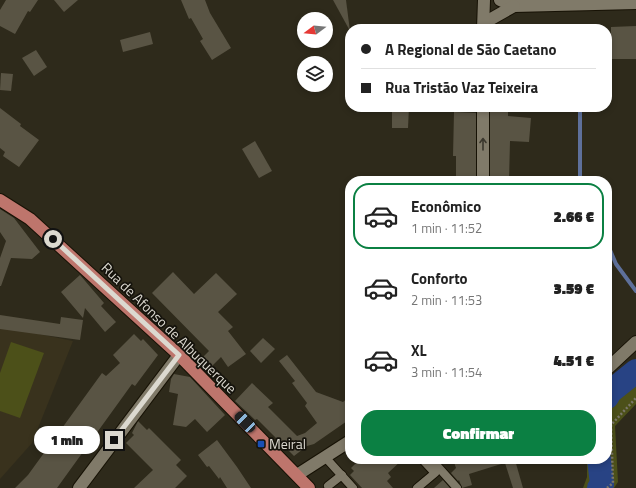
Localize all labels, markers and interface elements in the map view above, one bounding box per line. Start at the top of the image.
north arrow [297,12,333,48]
map controls [297,12,333,92]
text: A Regional de São Caetano [385,38,556,61]
button: layers [297,56,333,92]
text: Rua Tristão Vaz Teixeira [385,76,538,99]
one-way arrow [479,138,487,151]
text: Econômico [411,195,481,218]
icon: car [363,198,399,234]
text: 2.66 € [554,205,594,228]
text: 1 min · 11:52 [411,218,482,238]
route start [44,230,62,248]
street label: Rua de Afonso de Albuquerque [97,257,242,398]
text: Conforto [411,267,468,290]
icon: car [363,270,399,306]
text: 3.59 € [554,277,594,300]
text: 2 min · 11:53 [411,290,482,310]
text: XL [411,339,427,362]
icon: car [363,342,399,378]
text: 4.51 € [554,349,594,372]
text: 3 min · 11:54 [411,362,482,382]
car [232,409,258,435]
button: Confirmar [361,410,596,456]
callout: 1 min [34,426,100,454]
text: 1 min [51,430,83,450]
route end [105,431,123,449]
place label: Meiral [269,433,306,454]
marker: Meiral [256,439,266,449]

